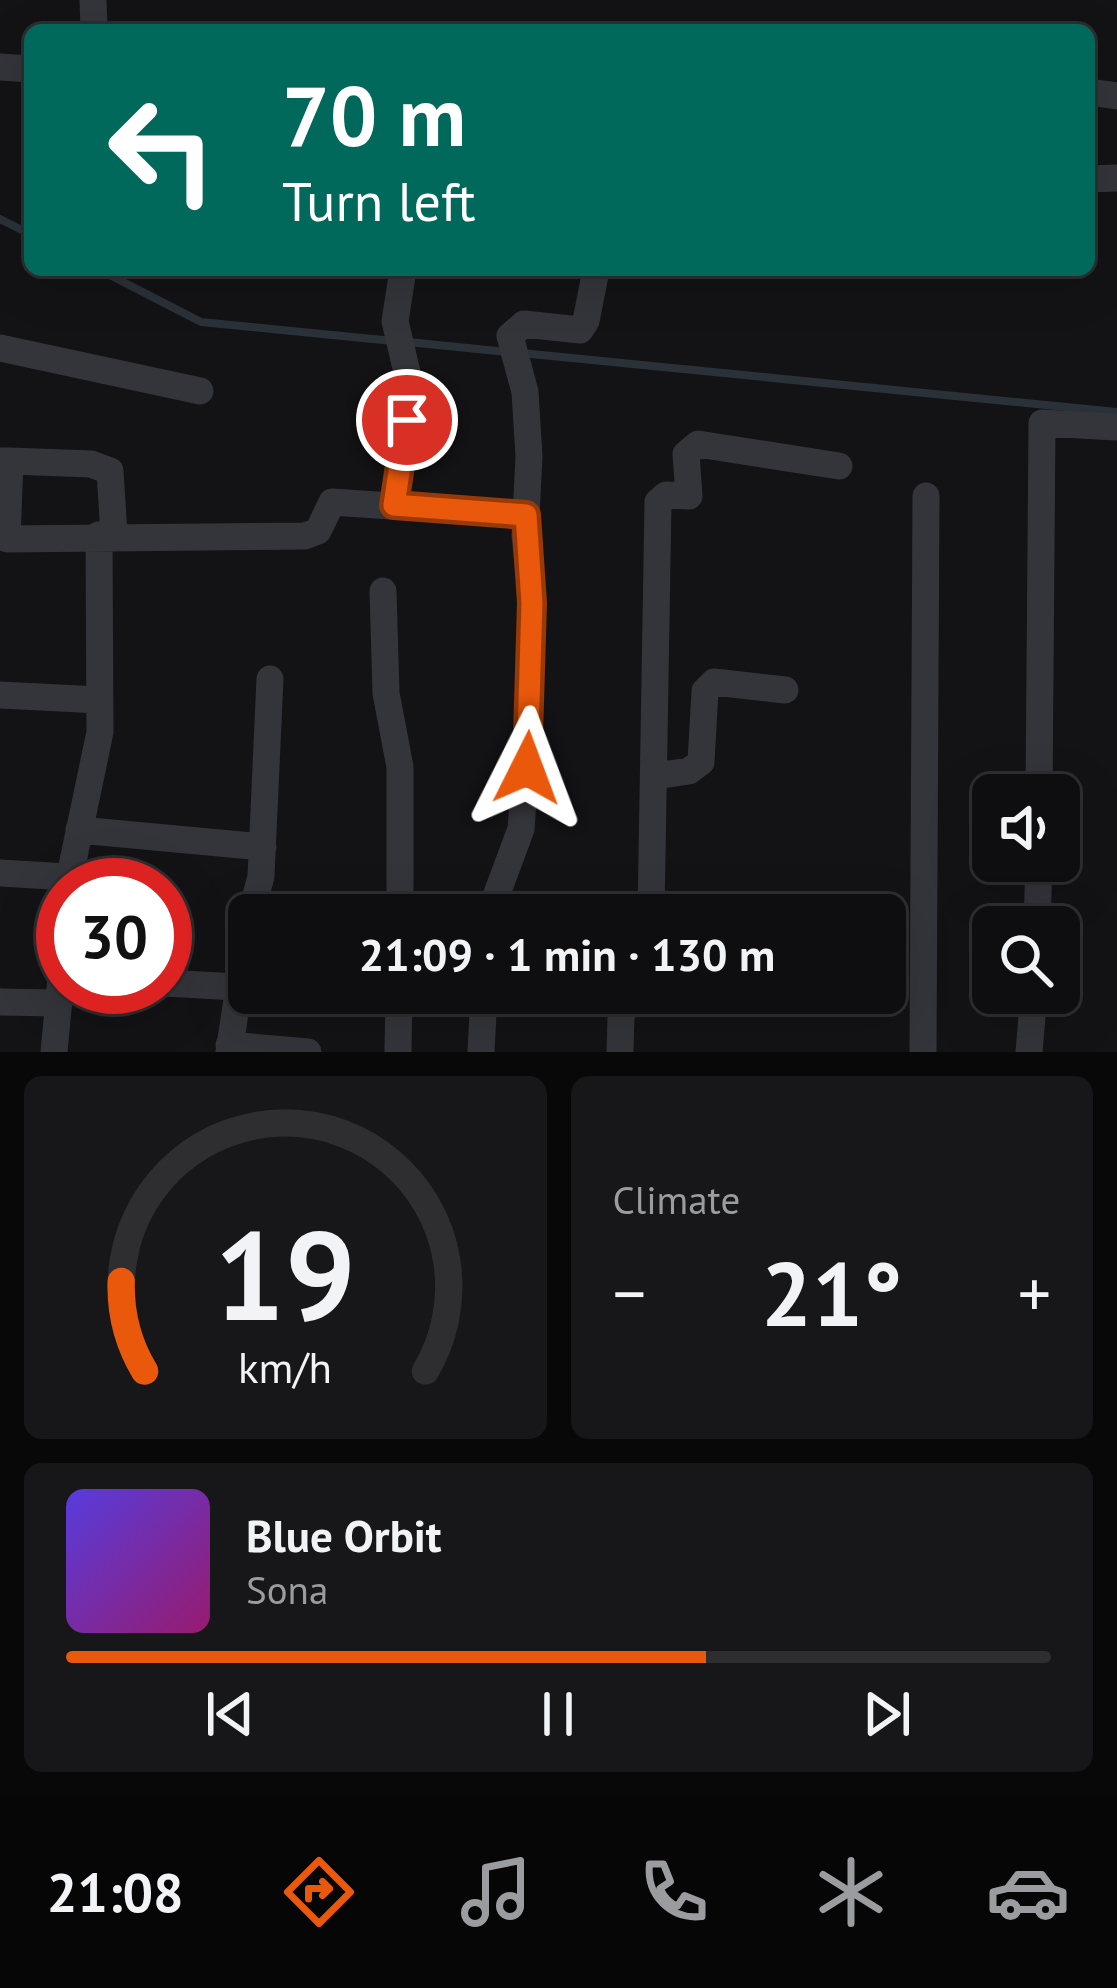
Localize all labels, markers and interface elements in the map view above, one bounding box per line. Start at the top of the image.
text: 70 m [282,60,466,169]
icon: left [84,72,240,228]
text: Turn left [282,166,476,236]
pin [356,369,458,471]
icon: arrive [374,387,440,453]
position arrow [464,705,590,831]
map controls [972,774,1080,1014]
button: sound [972,774,1080,882]
speed limit sign: 30 [36,858,192,1014]
button: search [972,906,1080,1014]
text: 21:09 · 1 min · 130 m [359,925,775,983]
text: Climate [613,1174,740,1225]
text: 19 [214,1193,356,1354]
text: 21° [761,1234,902,1351]
text: − [613,1250,646,1335]
text: + [1018,1250,1051,1335]
text: km/h [238,1338,332,1394]
text: Blue Orbit [246,1506,442,1564]
text: Sona [246,1564,328,1615]
icon: previous [197,1681,263,1747]
icon: pause [525,1681,591,1747]
icon: next [854,1681,920,1747]
icon: directions [277,1850,361,1934]
icon: music [454,1850,538,1934]
icon: phone [632,1850,716,1934]
icon: climate [809,1850,893,1934]
icon: car [986,1850,1070,1934]
text: 21:08 [47,1857,184,1927]

